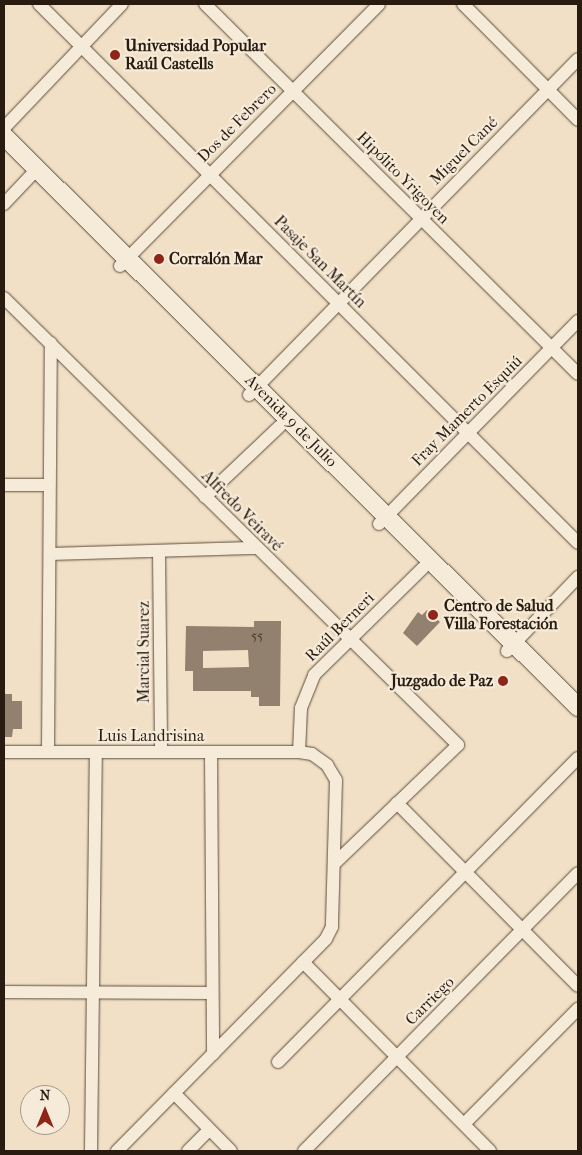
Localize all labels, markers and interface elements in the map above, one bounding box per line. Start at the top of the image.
place label: Universidad Popular Raúl Castells [125,36,266,74]
marker: Universidad Popular Raúl Castells [109,49,121,61]
street label: Dos de Febrero [193,79,281,167]
street label: Miguel Cané [426,113,502,189]
street label: Hipólito Yrigoyen [353,128,453,228]
street label: Pasaje San Martín [270,212,370,312]
place label: Corralón Mar [169,249,263,269]
marker: Corralón Mar [153,253,165,265]
street label: Fray Mamerto Esquiú [408,352,526,470]
street label: Avenida 9 de Julio [241,371,341,471]
street label: Alfredo Veiravé [198,467,286,555]
street label: Raúl Berneri [301,588,379,666]
place label: Centro de Salud Villa Forestación [444,596,558,634]
street label: Marcial Suarez [134,601,154,703]
marker: Centro de Salud Villa Forestación [426,608,440,622]
house number: 55 [251,628,263,644]
place label: Juzgado de Paz [391,671,493,691]
marker: Juzgado de Paz [497,675,509,687]
street label: Luis Landrisina [98,726,204,746]
street label: Carriego [402,973,458,1029]
north arrow [20,1085,70,1135]
text: N [40,1087,50,1104]

